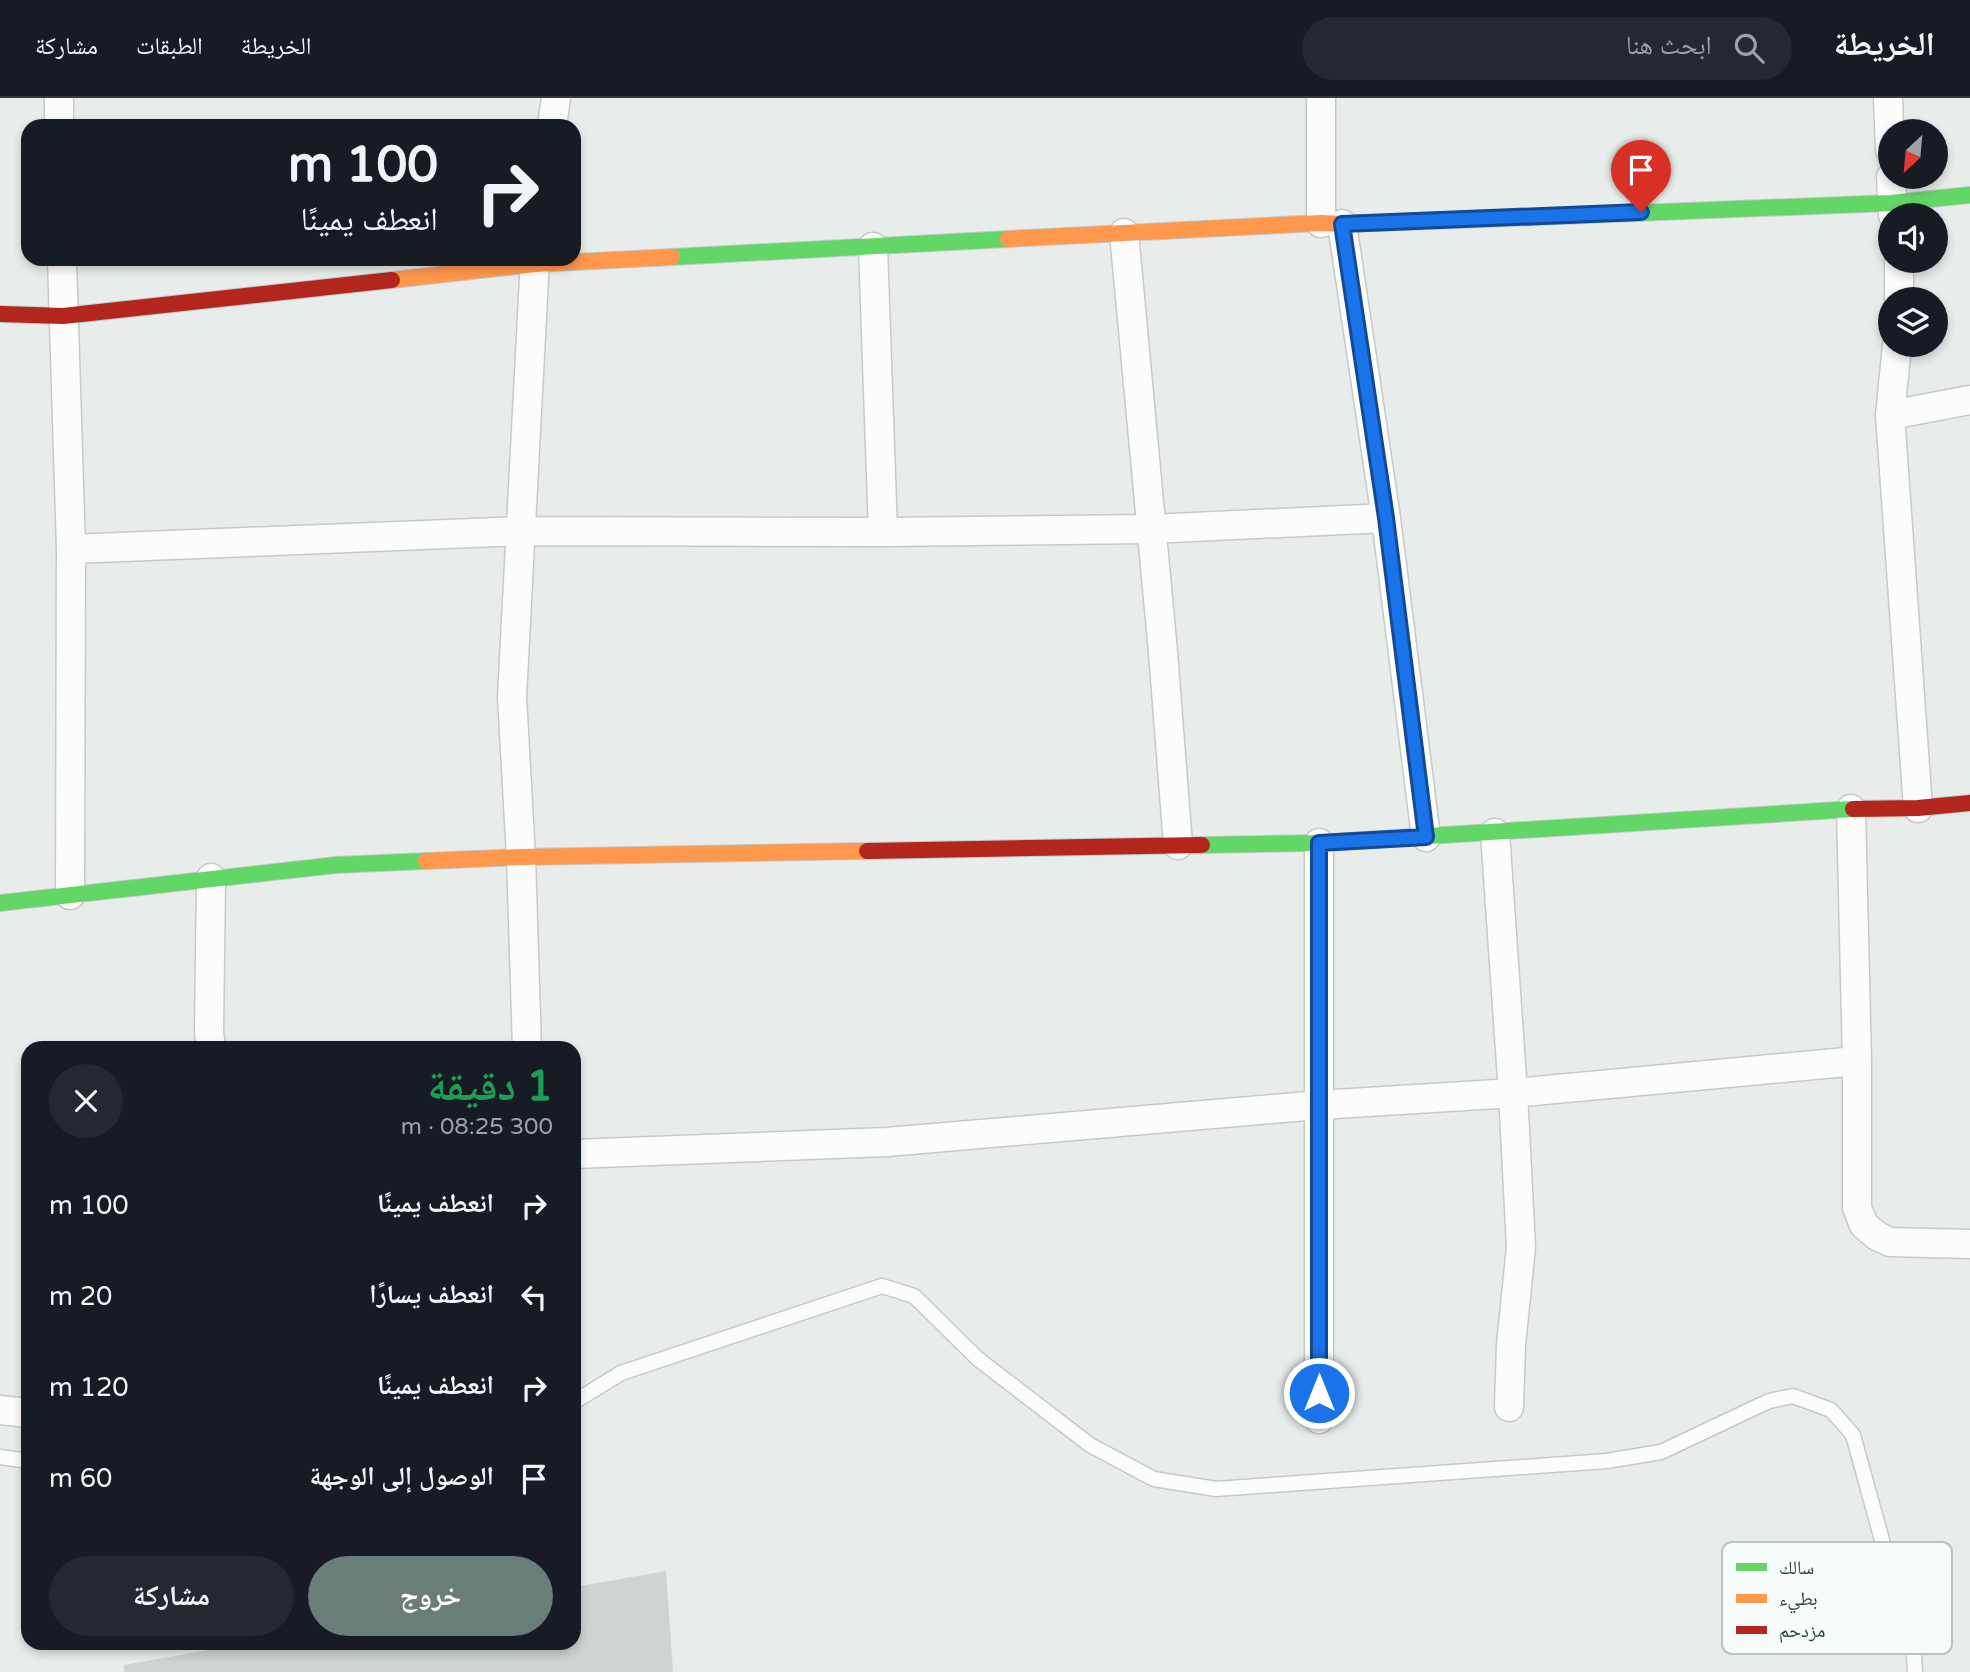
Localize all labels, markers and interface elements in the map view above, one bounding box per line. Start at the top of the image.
search box [1302,17,1792,80]
text: الخريطة [1834,25,1935,64]
icon: search [1730,29,1768,67]
text: ابحث هنا [1626,30,1712,61]
text: مشاركة [35,32,98,61]
text: الطبقات [136,32,203,61]
text: الخريطة [241,32,311,61]
north arrow [1878,119,1948,189]
map controls [1878,119,1948,357]
text: 100 m [288,136,438,195]
pin [1611,140,1671,212]
icon: right [462,147,553,238]
icon: arrive [1622,151,1660,189]
text: انعطف يمينًا [301,201,438,239]
button: sound [1878,203,1948,273]
button: layers [1878,287,1948,357]
text: 1 دقيقة [427,1061,553,1112]
button: close [49,1064,123,1138]
text: 300 m · 08:25 [401,1113,553,1141]
icon: right [515,1187,553,1225]
text: انعطف يمينًا [377,1188,494,1219]
text: 100 m [49,1190,129,1221]
icon: left [515,1278,553,1316]
text: انعطف يسارًا [369,1279,494,1310]
text: 20 m [49,1281,112,1312]
position arrow [1282,1356,1356,1430]
icon: right [515,1369,553,1407]
text: انعطف يمينًا [377,1370,494,1401]
text: 120 m [49,1372,129,1403]
icon: arrive [515,1460,553,1498]
text: الوصول إلى الوجهة [310,1461,494,1492]
text: 60 m [49,1463,112,1494]
legend [1722,1542,1952,1654]
button: مشاركة [49,1556,294,1636]
button: خروج [308,1556,553,1636]
text: سالك [1779,1557,1814,1579]
text: بطيء [1779,1588,1818,1614]
text: مزدحم [1779,1620,1825,1643]

